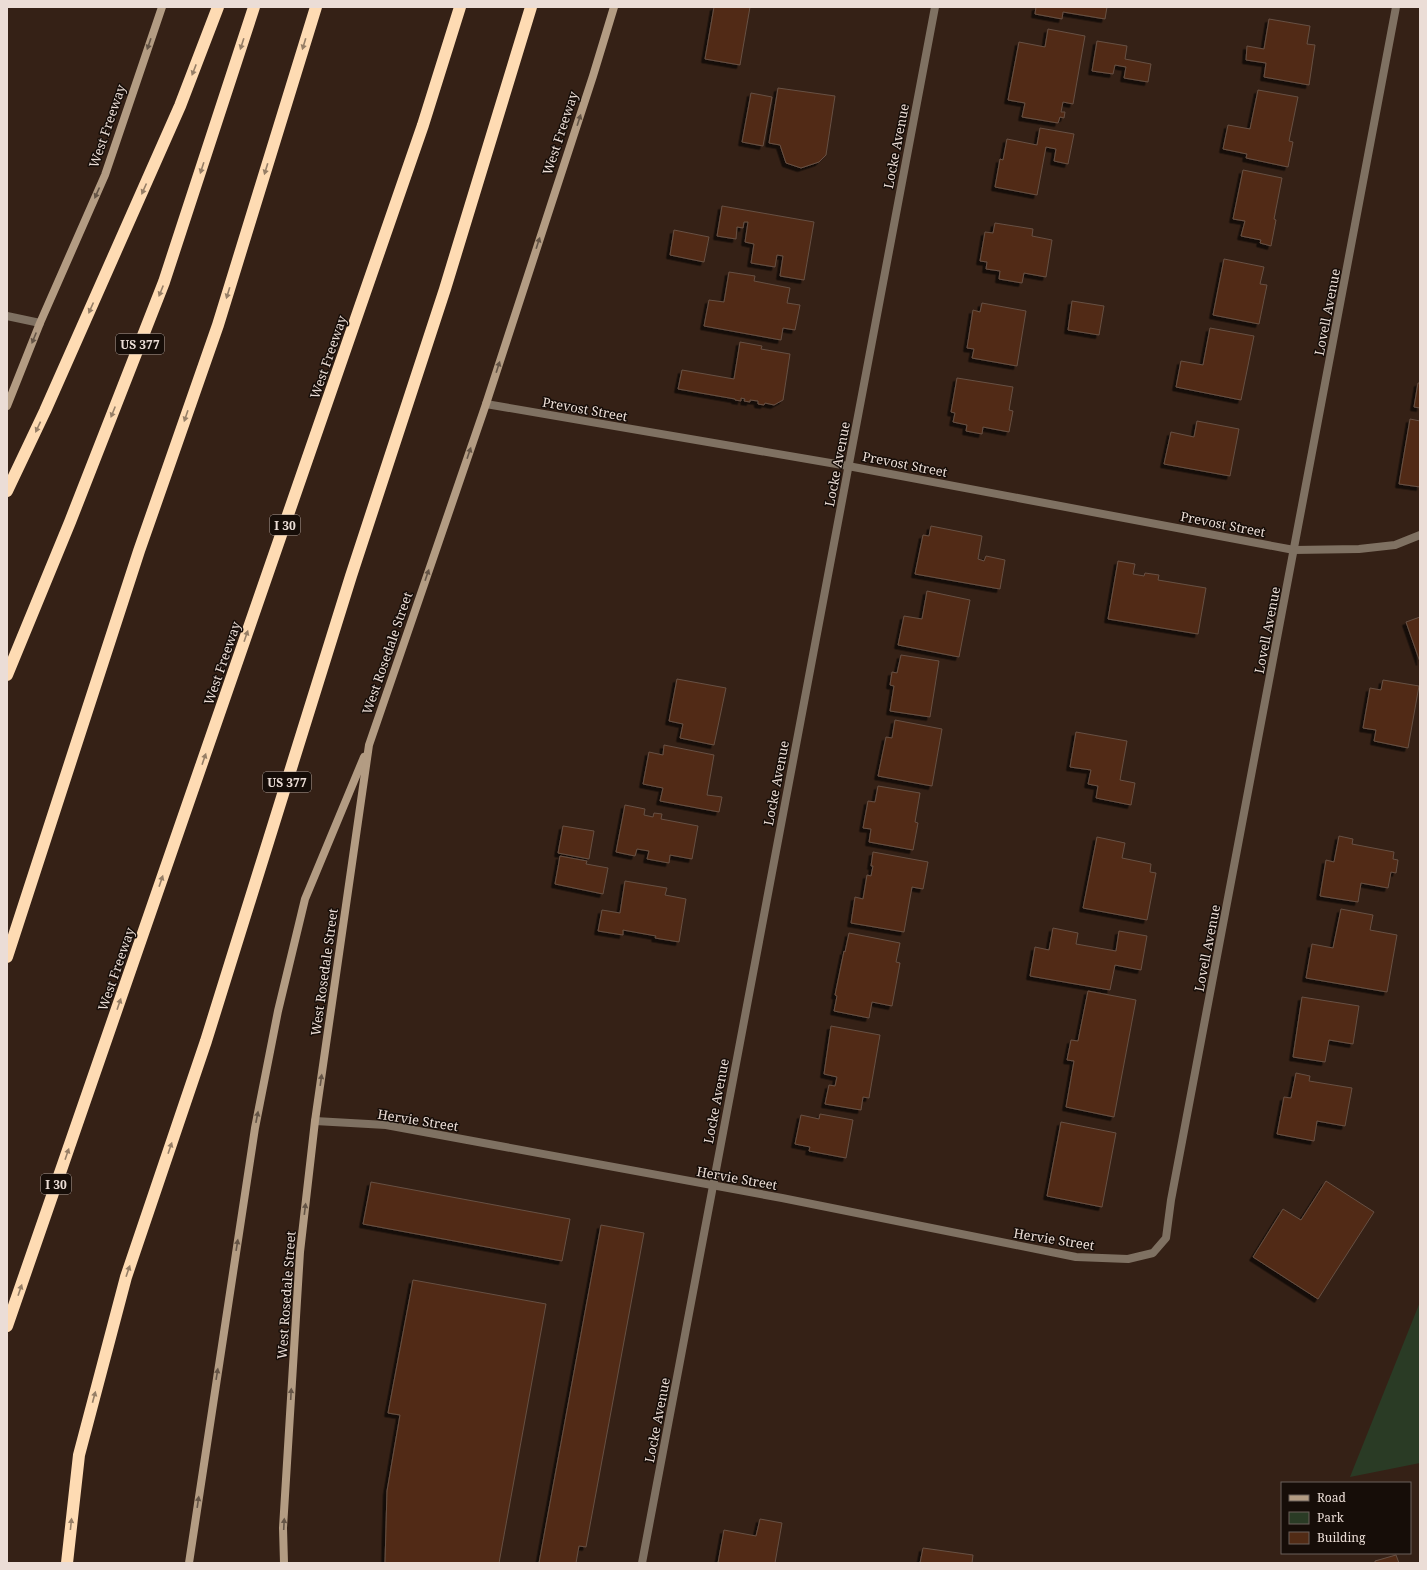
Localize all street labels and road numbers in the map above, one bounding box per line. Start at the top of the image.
street label: West Freeway [84,81,130,170]
street label: West Freeway [538,88,582,177]
street label: Locke Avenue [879,102,913,190]
street label: Lovell Avenue [1310,267,1344,357]
street label: West Freeway [305,312,351,401]
road number: US 377 [116,334,164,354]
street label: Prevost Street [541,393,629,425]
street label: Locke Avenue [820,420,854,508]
street label: Prevost Street [861,447,949,481]
street label: Prevost Street [1179,507,1267,541]
road number: I 30 [270,515,300,535]
street label: Lovell Avenue [1250,585,1284,675]
street label: West Rosedale Street [358,589,417,717]
street label: West Freeway [199,618,245,707]
street label: Locke Avenue [759,739,793,827]
road number: US 377 [263,772,311,792]
street label: Lovell Avenue [1190,903,1224,993]
street label: West Rosedale Street [306,907,342,1037]
street label: West Freeway [93,924,139,1013]
street label: Locke Avenue [699,1057,733,1145]
street label: Hervie Street [376,1105,460,1135]
street label: Hervie Street [695,1162,779,1194]
road number: I 30 [41,1174,71,1194]
street label: Hervie Street [1012,1224,1096,1254]
street label: West Rosedale Street [273,1230,299,1360]
street label: Locke Avenue [640,1376,674,1464]

